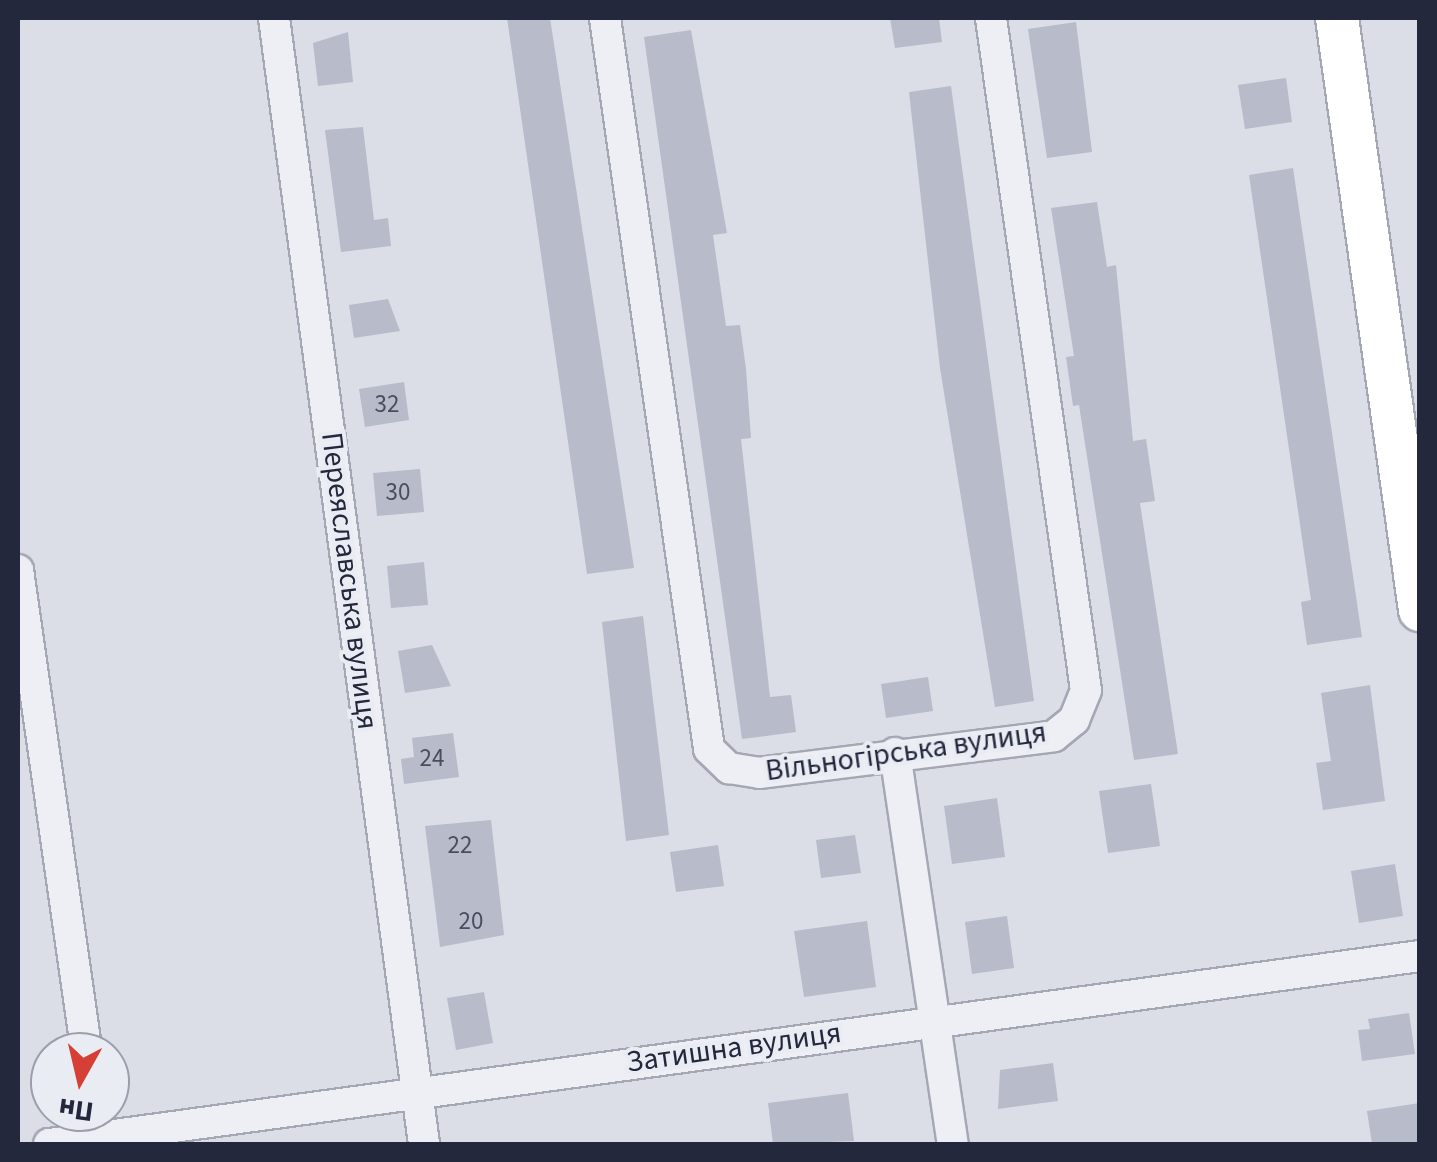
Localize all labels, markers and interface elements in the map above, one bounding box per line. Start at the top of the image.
house number: 32 [375,389,399,419]
street label: Переяславська вулиця [313,430,385,732]
house number: 30 [386,477,410,507]
street label: Вільногірська вулиця [763,714,1049,790]
house number: 24 [420,743,444,773]
house number: 22 [448,830,472,860]
house number: 20 [459,906,483,936]
street label: Затишна вулиця [624,1015,844,1081]
north arrow [30,1032,130,1132]
text: Пн [56,1087,96,1132]

